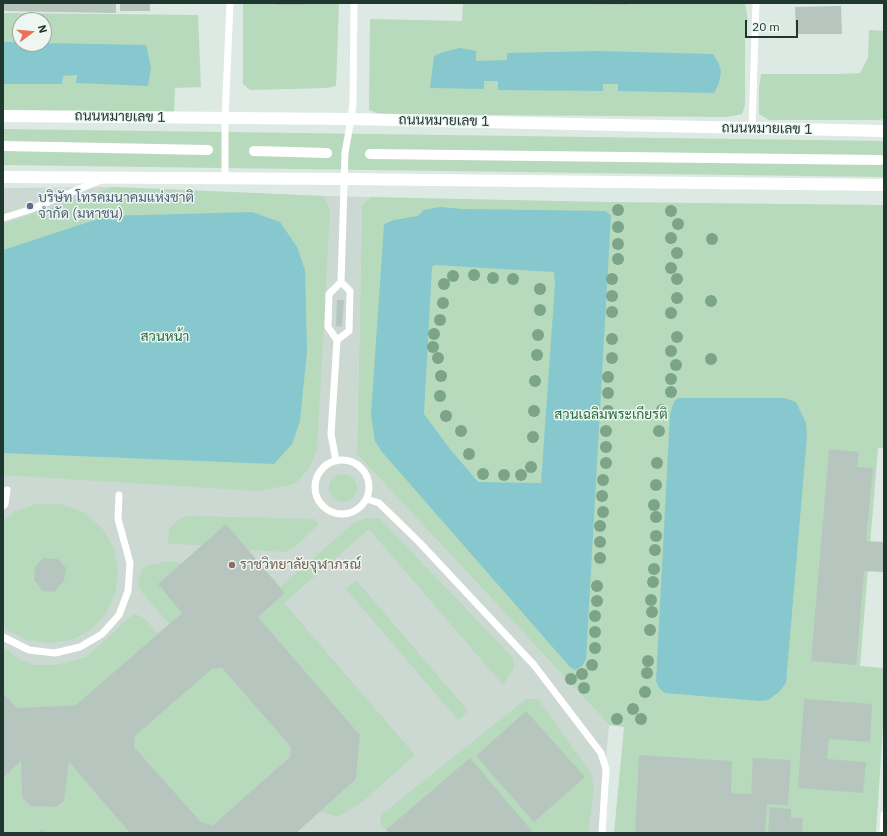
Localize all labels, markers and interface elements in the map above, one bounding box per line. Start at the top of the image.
north arrow [12,12,52,52]
scale bar [747,12,800,38]
text: 20 m [752,19,780,34]
text: N [35,23,50,35]
street label: ถนนหมายเลข 1 [74,108,166,126]
street label: ถนนหมายเลข 1 [398,112,490,130]
street label: ถนนหมายเลข 1 [721,120,813,138]
place label: บริษัท โทรคมนาคมแห่งชาติ จำกัด (มหาชน) [38,190,194,222]
marker: บริษัท โทรคมนาคมแห่งชาติ จำกัด (มหาชน) [25,201,35,211]
park label: สวนหน้า [141,329,189,345]
park label: สวนเฉลิมพระเกียรติ [554,407,668,423]
place label: ราชวิทยาลัยจุฬาภรณ์ [240,557,361,573]
marker: ราชวิทยาลัยจุฬาภรณ์ [227,560,237,570]

